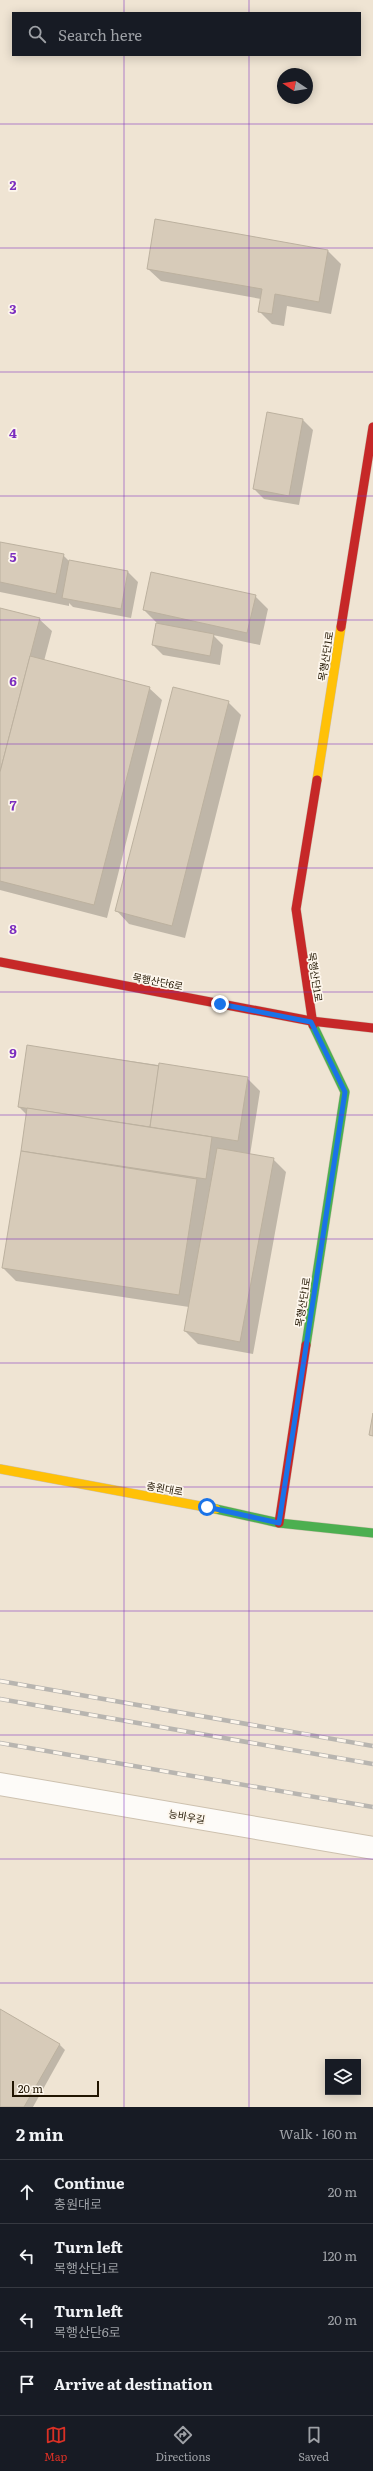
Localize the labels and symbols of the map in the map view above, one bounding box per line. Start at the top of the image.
north arrow [277,68,313,104]
text: 2 [10,175,17,194]
text: 3 [9,299,17,318]
text: 4 [9,423,17,442]
text: 5 [9,547,17,566]
street label: 목행산단1로 [314,630,336,682]
text: 6 [9,671,17,690]
text: 7 [9,795,17,814]
text: 8 [9,919,17,938]
street label: 목행산단1로 [305,951,327,1003]
street label: 목행산단6로 [131,969,185,993]
route end [211,995,229,1013]
text: 9 [9,1043,17,1062]
street label: 목행산단1로 [291,1276,313,1328]
street label: 충원대로 [146,1477,184,1499]
route start [198,1498,216,1516]
street label: 능바우길 [168,1805,206,1827]
scale bar [12,2079,99,2098]

